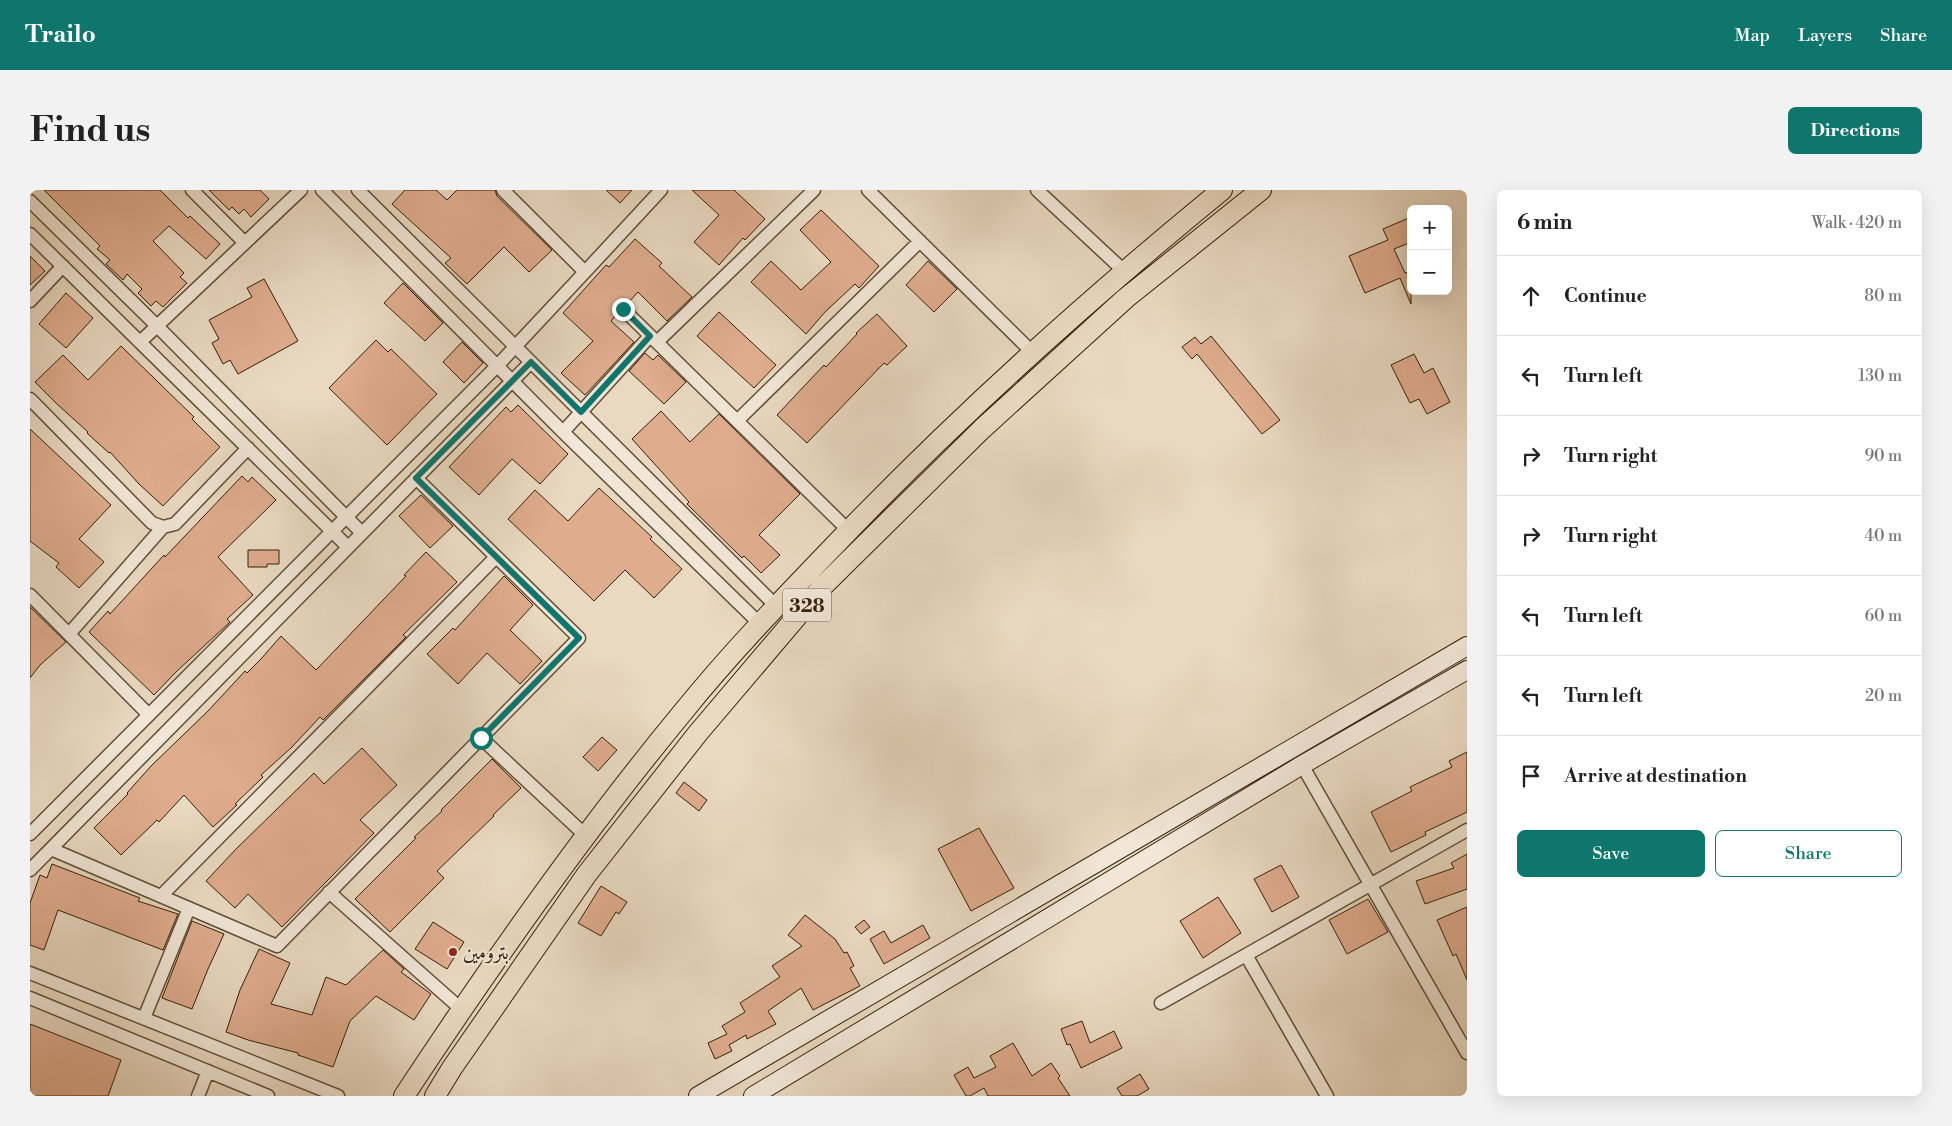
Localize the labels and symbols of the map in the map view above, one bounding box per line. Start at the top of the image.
route end [612,298,635,321]
road number: 328 [783,588,831,622]
route start [470,727,493,750]
place label: بترومين [463,941,509,966]
marker: بترومين [447,946,459,958]

